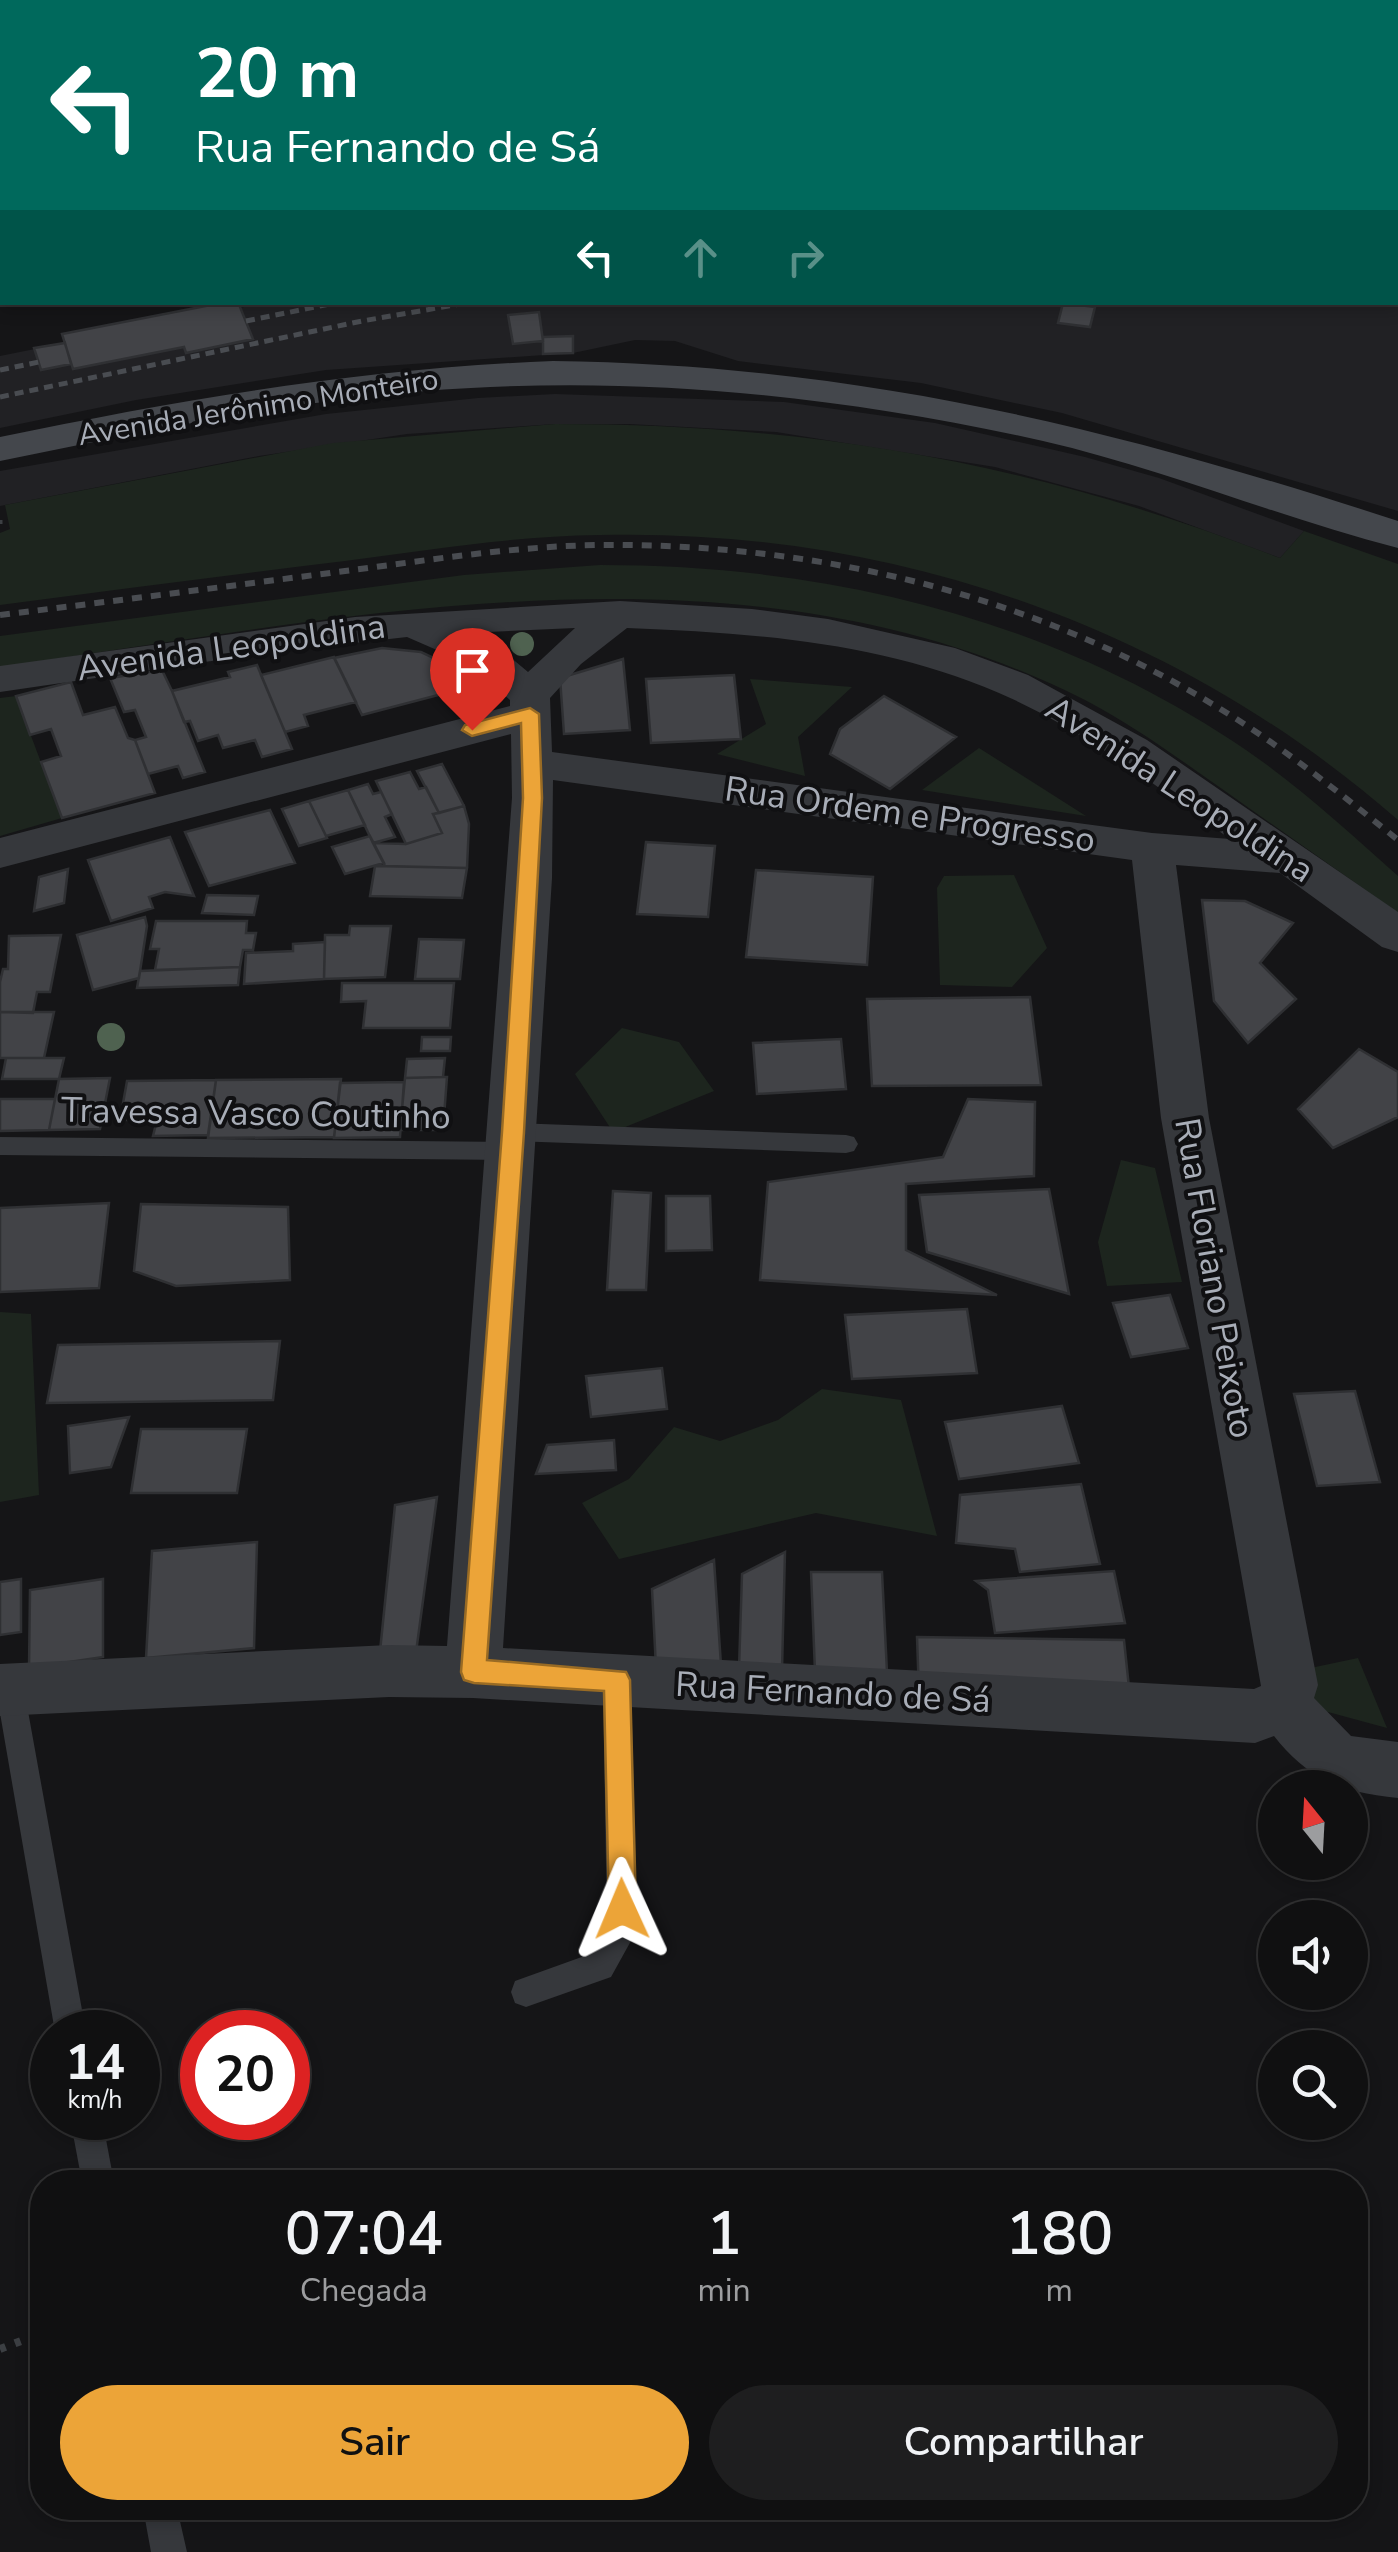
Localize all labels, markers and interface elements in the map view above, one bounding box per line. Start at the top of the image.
text: 20 m [195,26,359,122]
icon: left [30,40,160,170]
text: Rua Fernando de Sá [195,117,601,178]
icon: left [568,230,623,285]
icon: ahead [673,230,728,285]
icon: right [778,230,833,285]
street label: Avenida Jerônimo Monteiro [75,359,441,456]
street label: Avenida Leopoldina [74,603,388,692]
pin [430,628,515,731]
icon: arrive [445,643,500,698]
street label: Avenida Leopoldina [1037,685,1323,894]
street label: Rua Ordem e Progresso [722,765,1098,864]
street label: Travessa Vasco Coutinho [61,1087,451,1140]
street label: Rua Floriano Peixoto [1163,1115,1266,1442]
street label: Rua Fernando de Sá [674,1661,992,1724]
north arrow [1258,1770,1368,1880]
map controls [1258,1770,1368,2140]
position arrow [570,1857,674,1961]
button: sound [1258,1900,1368,2010]
speed limit sign: 20 [180,2010,310,2140]
text: 14 [65,2028,125,2097]
button: search [1258,2030,1368,2140]
text: km/h [67,2083,123,2117]
text: 07:04 [285,2193,443,2275]
text: 1 [706,2193,742,2275]
text: 180 [1005,2193,1113,2275]
text: Chegada [300,2269,428,2312]
text: min [698,2269,751,2312]
text: m [1046,2269,1073,2312]
button: Sair [60,2385,689,2500]
button: Compartilhar [709,2385,1338,2500]

